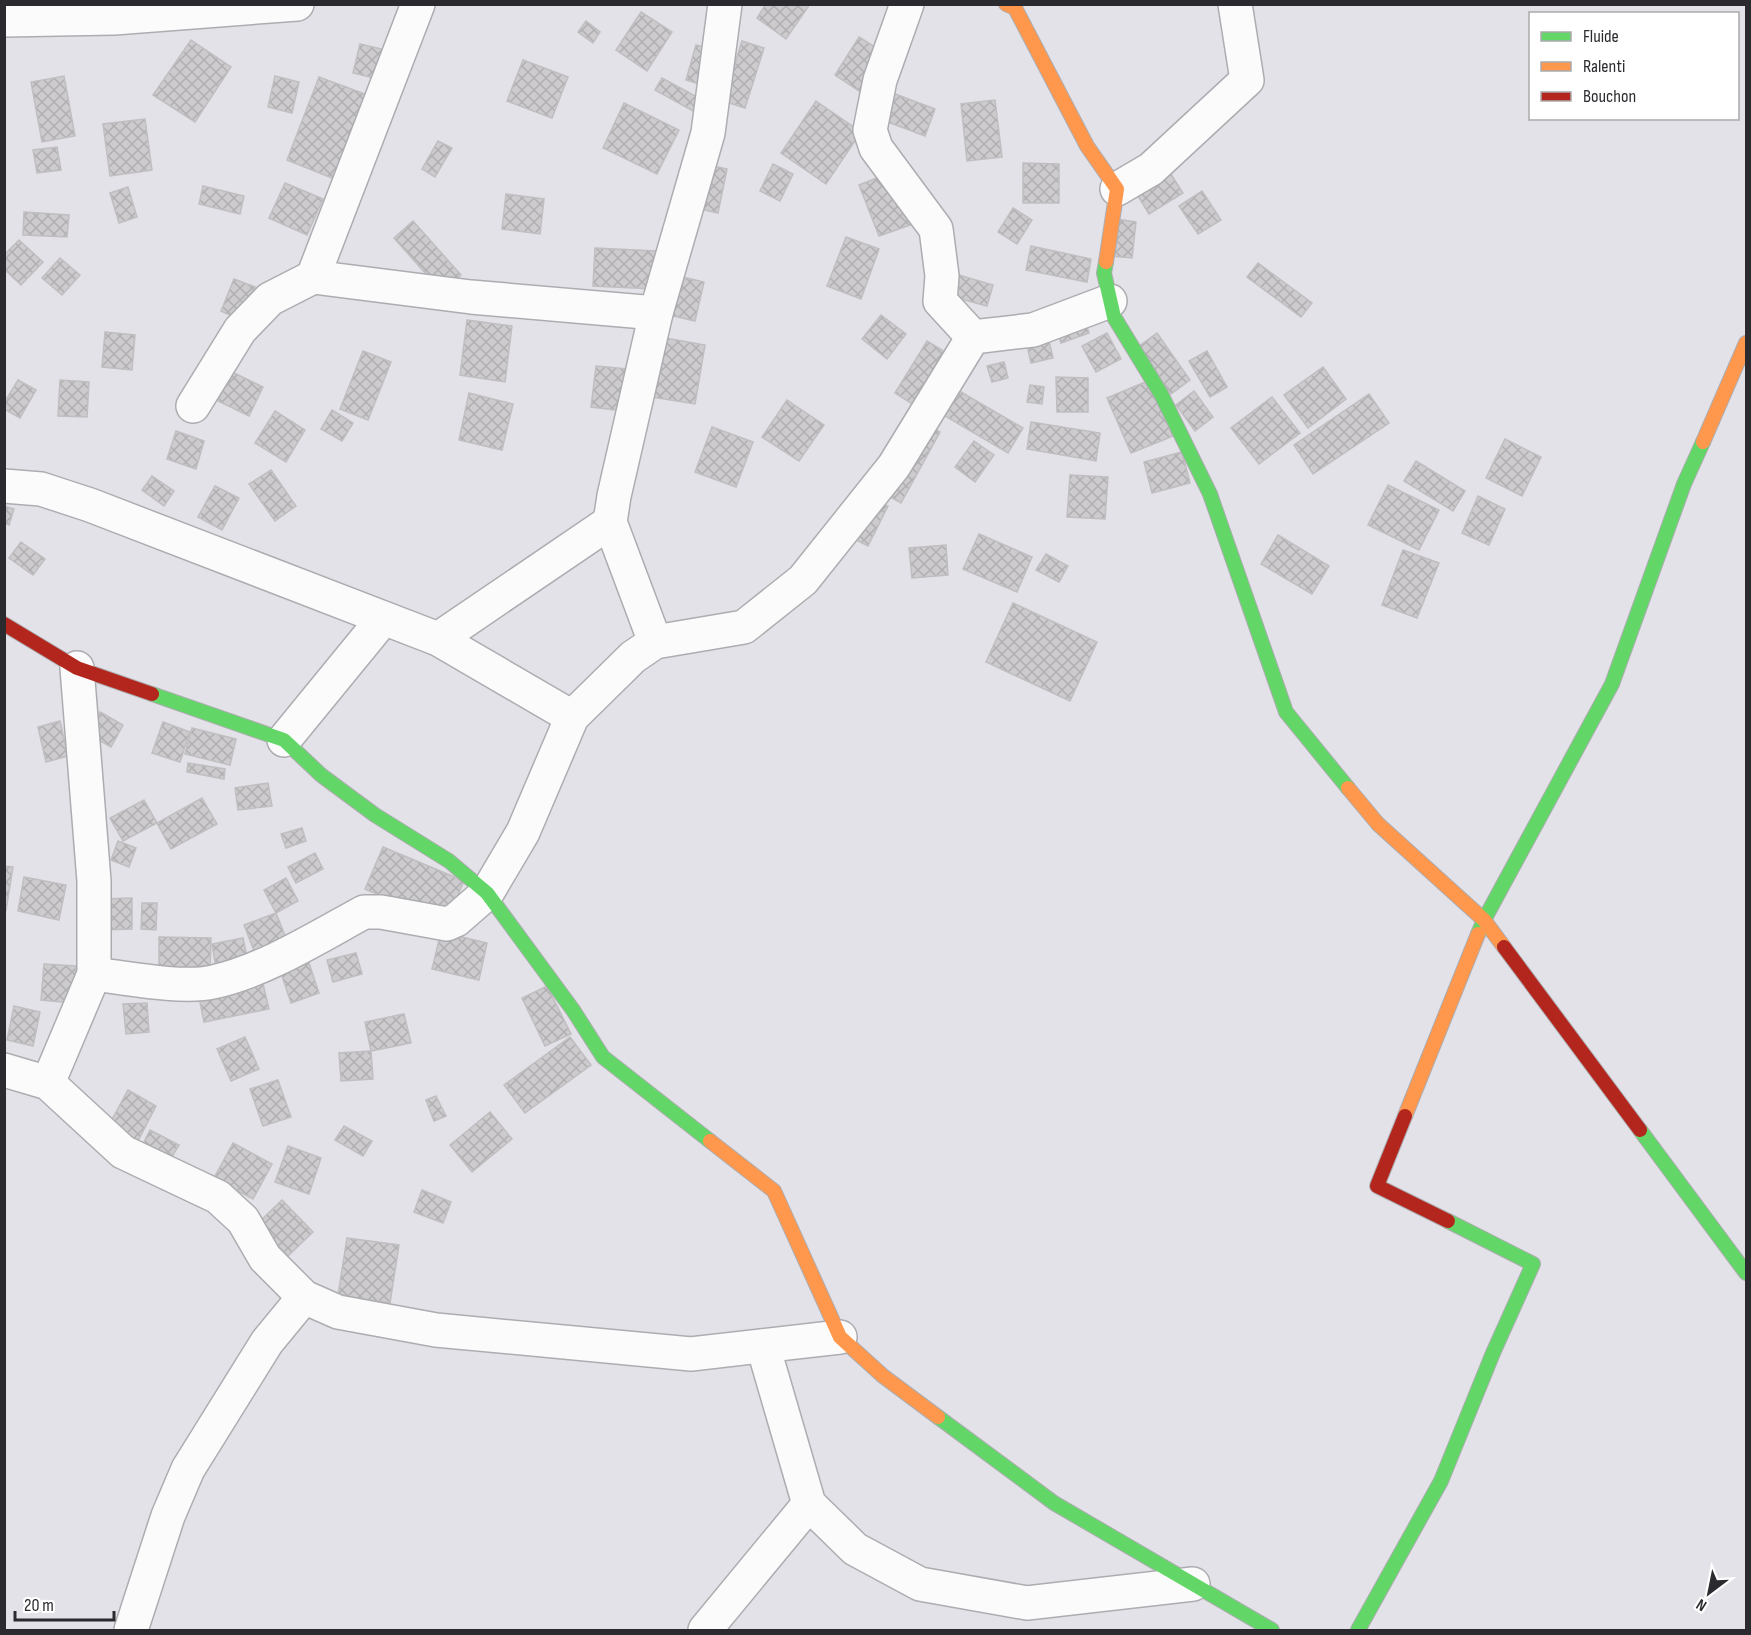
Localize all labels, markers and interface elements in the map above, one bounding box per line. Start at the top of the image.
legend [1529,12,1739,120]
text: Fluide [1583,26,1619,47]
text: Ralenti [1583,56,1625,77]
text: Bouchon [1583,86,1636,107]
north arrow [1679,1563,1739,1623]
scale bar [15,1584,114,1622]
text: N [1693,1594,1711,1615]
text: 20 m [24,1595,54,1616]

